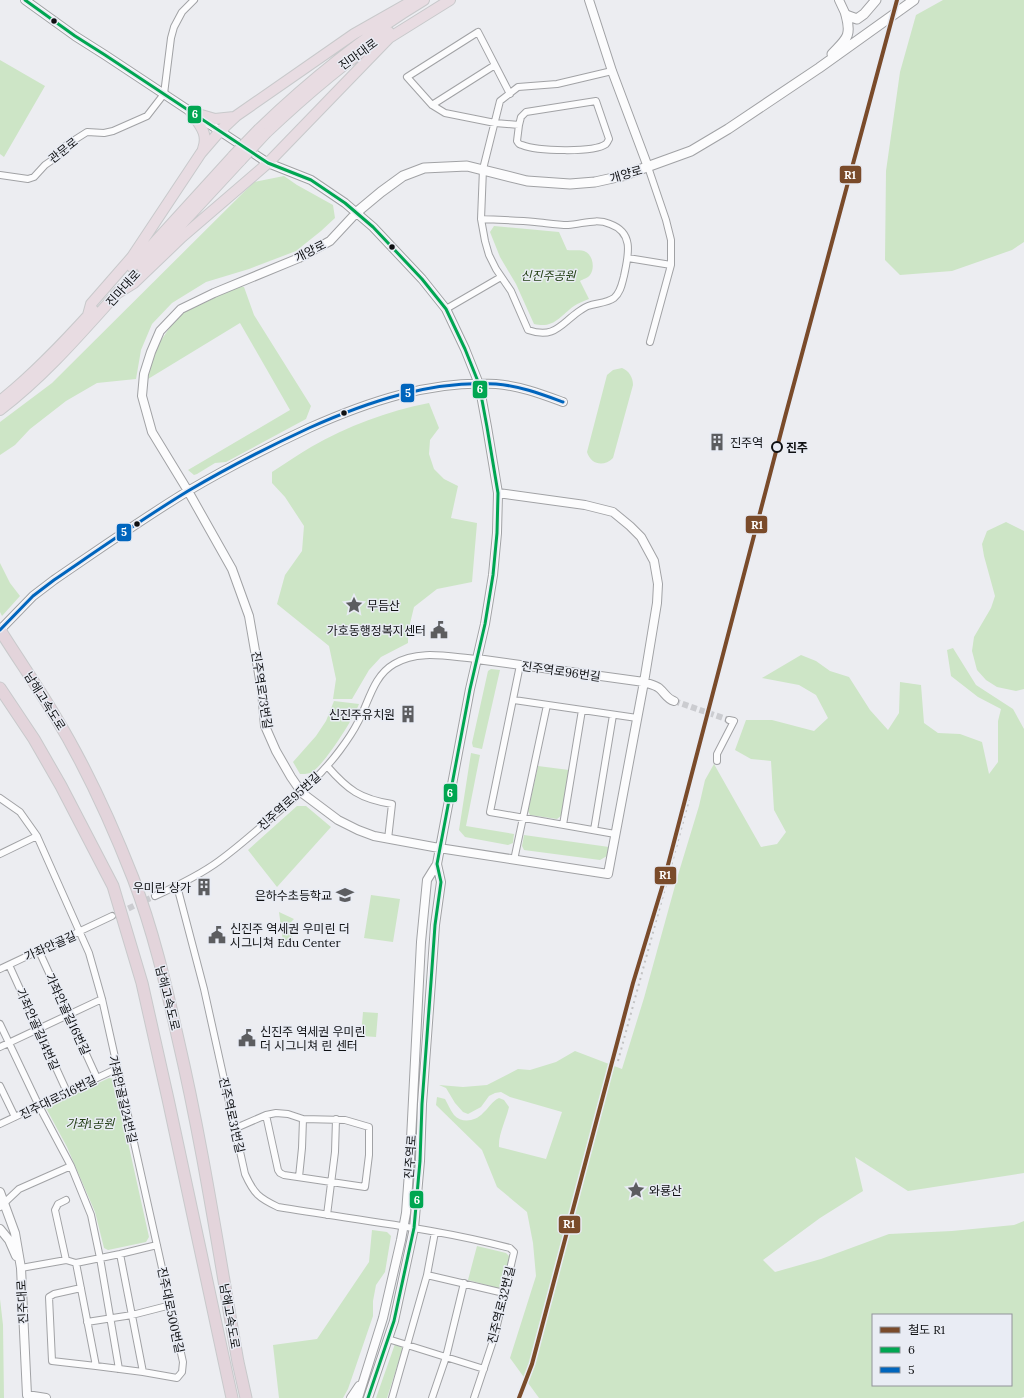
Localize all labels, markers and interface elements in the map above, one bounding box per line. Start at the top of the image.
unlabelled marker [49,16,59,26]
street label: 진마대로 [336,35,380,73]
line badge: 6 [187,105,202,124]
text: 6 [192,107,198,121]
street label: 관문로 [45,134,81,166]
street label: 개양로 [608,162,644,186]
line badge: R1 [839,165,862,184]
text: R1 [844,168,857,182]
street label: 개양로 [292,237,328,265]
unlabelled marker [387,242,397,252]
street label: 진마대로 [103,267,143,309]
park label: 신진주공원 [520,268,577,283]
line badge: 6 [472,380,488,399]
text: 6 [477,382,483,396]
line badge: 5 [400,383,415,403]
text: 5 [405,386,411,400]
unlabelled marker [339,408,349,418]
building icon: 진주역 [707,432,727,452]
place label: 진주역 [730,435,763,450]
place label: 진주 [786,440,808,455]
marker: 진주 [771,441,783,453]
line badge: R1 [745,515,768,534]
text: R1 [751,518,764,532]
unlabelled marker [132,519,142,529]
line badge: 5 [116,523,132,542]
text: 5 [121,525,127,539]
place icon: 무듬산 [344,595,364,615]
place label: 무듬산 [367,598,400,613]
public building icon: 가호동행정복지센터 [429,620,449,640]
place label: 가호동행정복지센터 [327,623,426,638]
street label: 진주역로73번길 [248,650,276,730]
street label: 진주역로96번길 [520,658,602,684]
street label: 남해고속도로 [21,669,69,733]
building icon: 신진주유치원 [398,704,418,724]
place label: 신진주유치원 [329,707,395,722]
street label: 진주역로95번길 [254,769,324,833]
line badge: 6 [443,783,458,803]
text: 6 [447,786,453,800]
line badge: R1 [654,866,677,885]
text: R1 [659,868,672,882]
building icon: 우미린 상가 [194,877,214,897]
place label: 우미린 상가 [133,880,191,895]
school or university icon: 은하수초등학교 [335,885,355,905]
place label: 은하수초등학교 [255,888,332,903]
place label: 신진주 역세권 우미린 더 시그니쳐 Edu Center [230,921,350,950]
public building icon: 신진주 역세권 우미린 더 시그니쳐 Edu Center [207,925,227,945]
street label: 가좌안골길 [22,928,78,964]
street label: 남해고속도로 [153,964,183,1032]
street label: 가좌안골길16번길 [42,971,94,1057]
street label: 가좌안골길14번길 [13,986,63,1072]
place label: 신진주 역세권 우미린 더 시그니쳐 린 센터 [260,1024,366,1053]
public building icon: 신진주 역세권 우미린 더 시그니쳐 린 센터 [237,1028,257,1048]
street label: 가좌안골길24번길 [106,1053,140,1145]
street label: 진주대로516번길 [17,1072,99,1122]
street label: 진주역로31번길 [216,1076,248,1154]
park label: 가좌1공원 [66,1116,115,1131]
street label: 진주역로 [401,1134,419,1180]
place icon: 와룡산 [626,1180,646,1200]
place label: 와룡산 [649,1183,682,1198]
line badge: 6 [409,1190,424,1209]
text: 6 [414,1193,420,1207]
line badge: R1 [558,1215,581,1234]
text: R1 [563,1217,576,1231]
street label: 진주역로32번길 [484,1265,518,1345]
street label: 진주대로500번길 [155,1266,187,1354]
street label: 진주대로 [13,1280,31,1324]
street label: 남해고속도로 [217,1282,243,1350]
legend [872,1314,1012,1386]
text: 철도 R1 [908,1322,945,1337]
text: 6 [908,1342,915,1357]
text: 5 [908,1362,915,1377]

